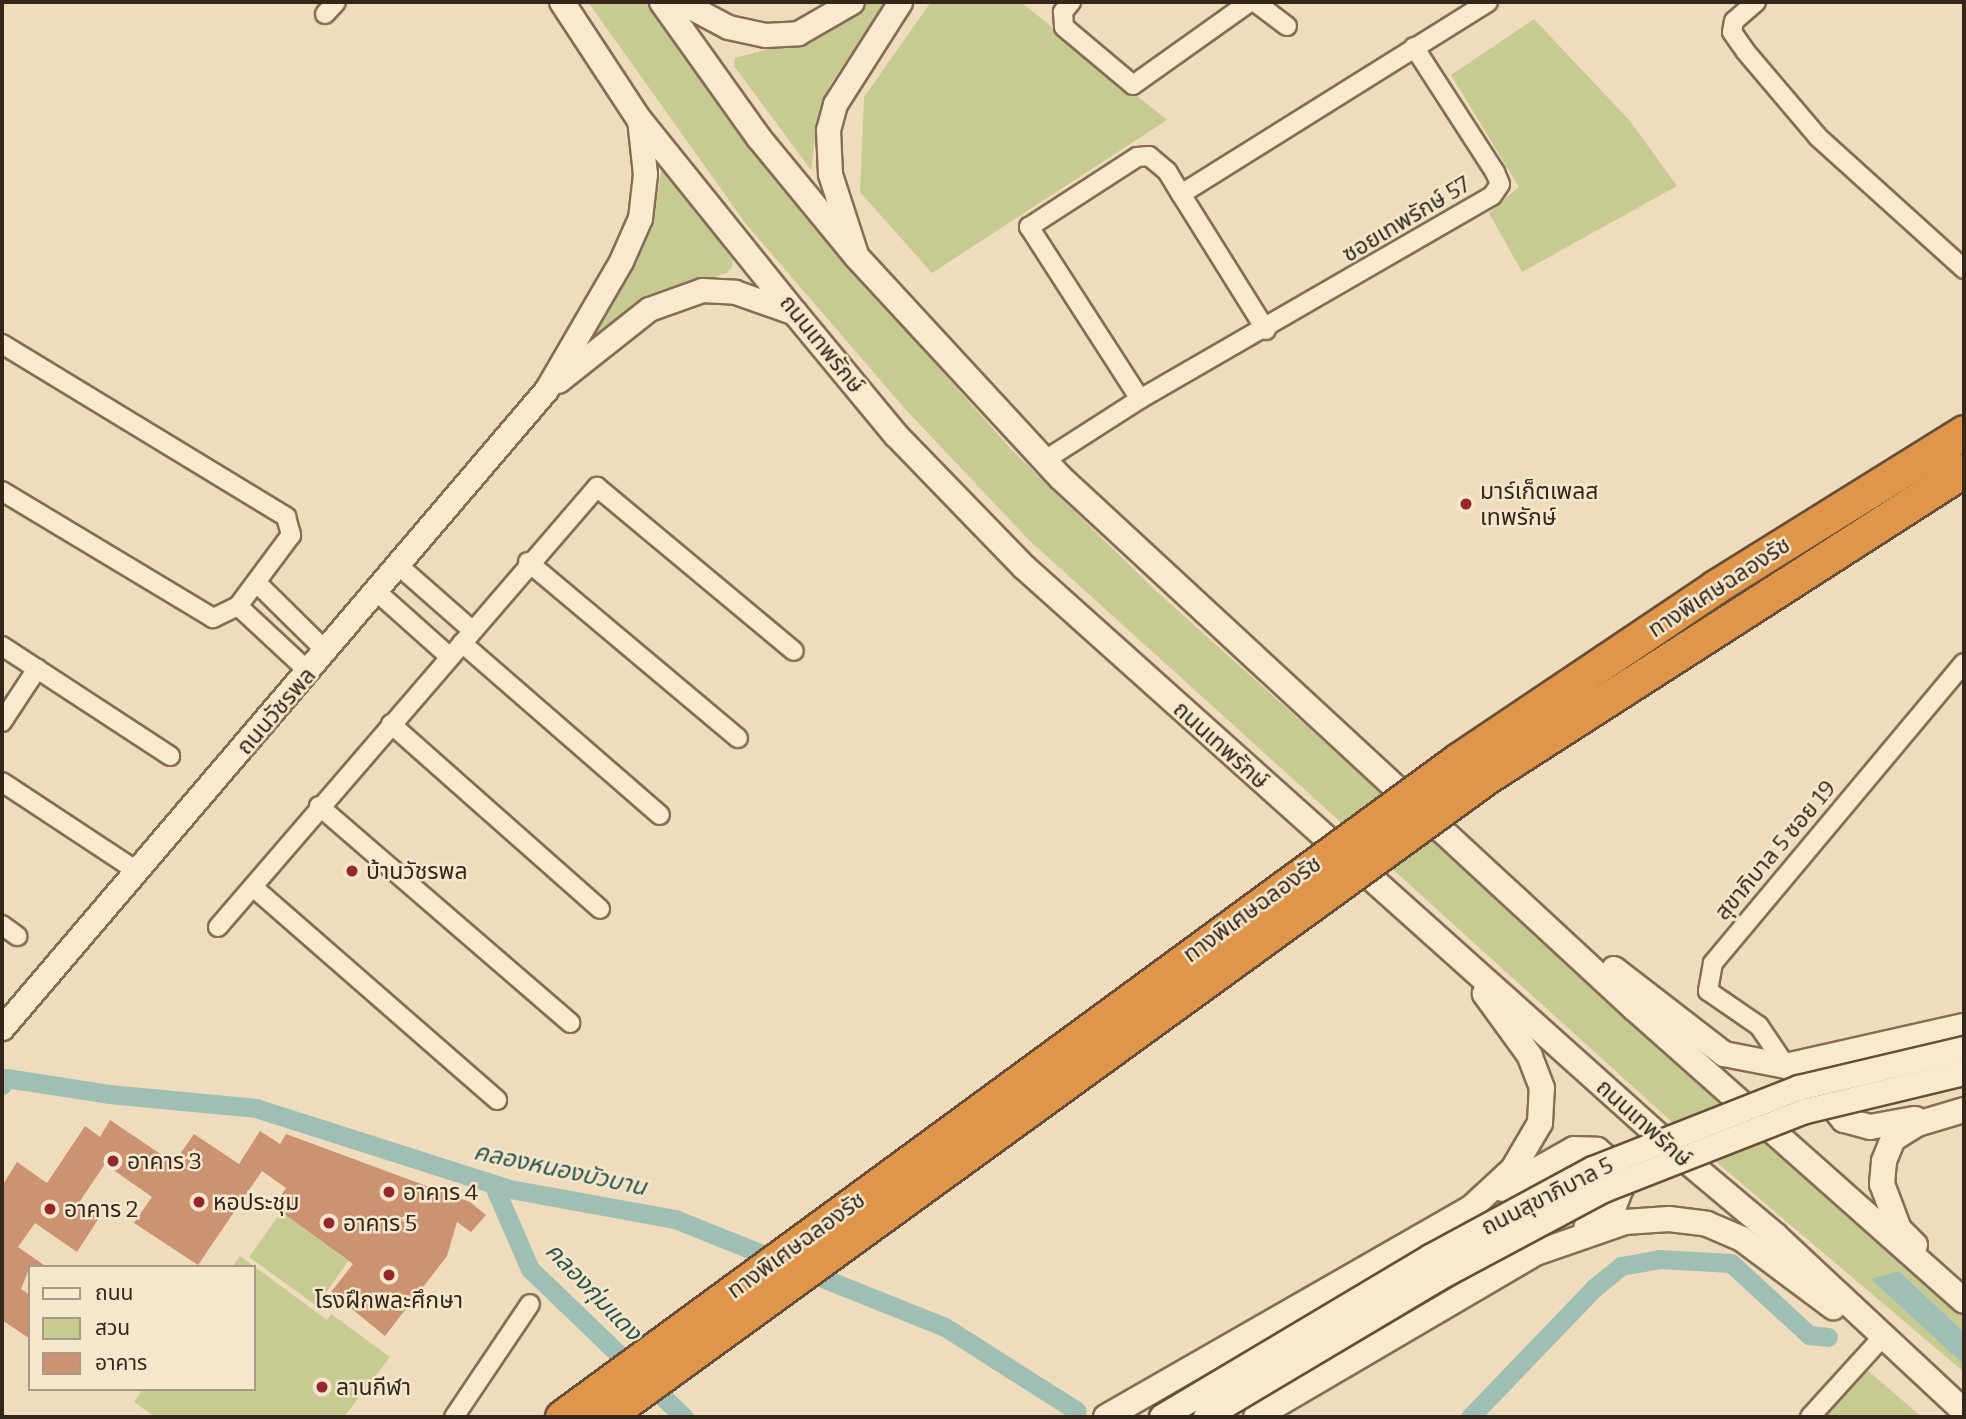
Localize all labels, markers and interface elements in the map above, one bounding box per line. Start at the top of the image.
street label: ซอยเทพรักษ์ 57 [1337,170,1475,268]
street label: ถนนเทพรักษ์ [774,289,870,399]
place label: มาร์เก็ตเพลส เทพรักษ์ [1480,477,1599,531]
marker: มาร์เก็ตเพลส เทพรักษ์ [1458,496,1474,512]
street label: ทางพิเศษฉลองรัช [1643,531,1795,643]
street label: ถนนวัชรพล [231,662,321,760]
street label: ถนนเทพรักษ์ [1168,695,1274,795]
street label: สุขาภิบาล 5 ซอย 19 [1709,775,1841,925]
street label: ทางพิเศษฉลองรัช [1178,850,1326,968]
place label: บ้านวัชรพล [366,857,468,885]
marker: บ้านวัชรพล [344,863,360,879]
street label: ถนนเทพรักษ์ [1591,1073,1697,1173]
water label: คลองหนองบัวบาน [471,1138,649,1202]
place label: อาคาร 3 [127,1147,202,1175]
street label: ถนนสุขาภิบาล 5 [1476,1151,1618,1241]
marker: อาคาร 3 [105,1153,121,1169]
place label: อาคาร 4 [403,1178,478,1206]
marker: อาคาร 4 [381,1184,397,1200]
street label: ทางพิเศษฉลองรัช [722,1186,870,1304]
place label: หอประชุม [213,1188,299,1216]
marker: หอประชุม [191,1194,207,1210]
place label: อาคาร 2 [64,1195,138,1223]
marker: อาคาร 2 [42,1201,58,1217]
place label: อาคาร 5 [343,1209,417,1237]
marker: อาคาร 5 [321,1215,337,1231]
water label: คลองกุ่มแดง [539,1237,647,1347]
legend [28,1265,256,1391]
marker: โรงฝึกพละศึกษา [381,1267,397,1283]
text: ถนน [95,1280,133,1306]
place label: โรงฝึกพละศึกษา [315,1286,463,1314]
text: สวน [95,1315,130,1341]
text: อาคาร [95,1350,147,1376]
place label: ลานกีฬา [336,1373,411,1401]
marker: ลานกีฬา [314,1379,330,1395]

